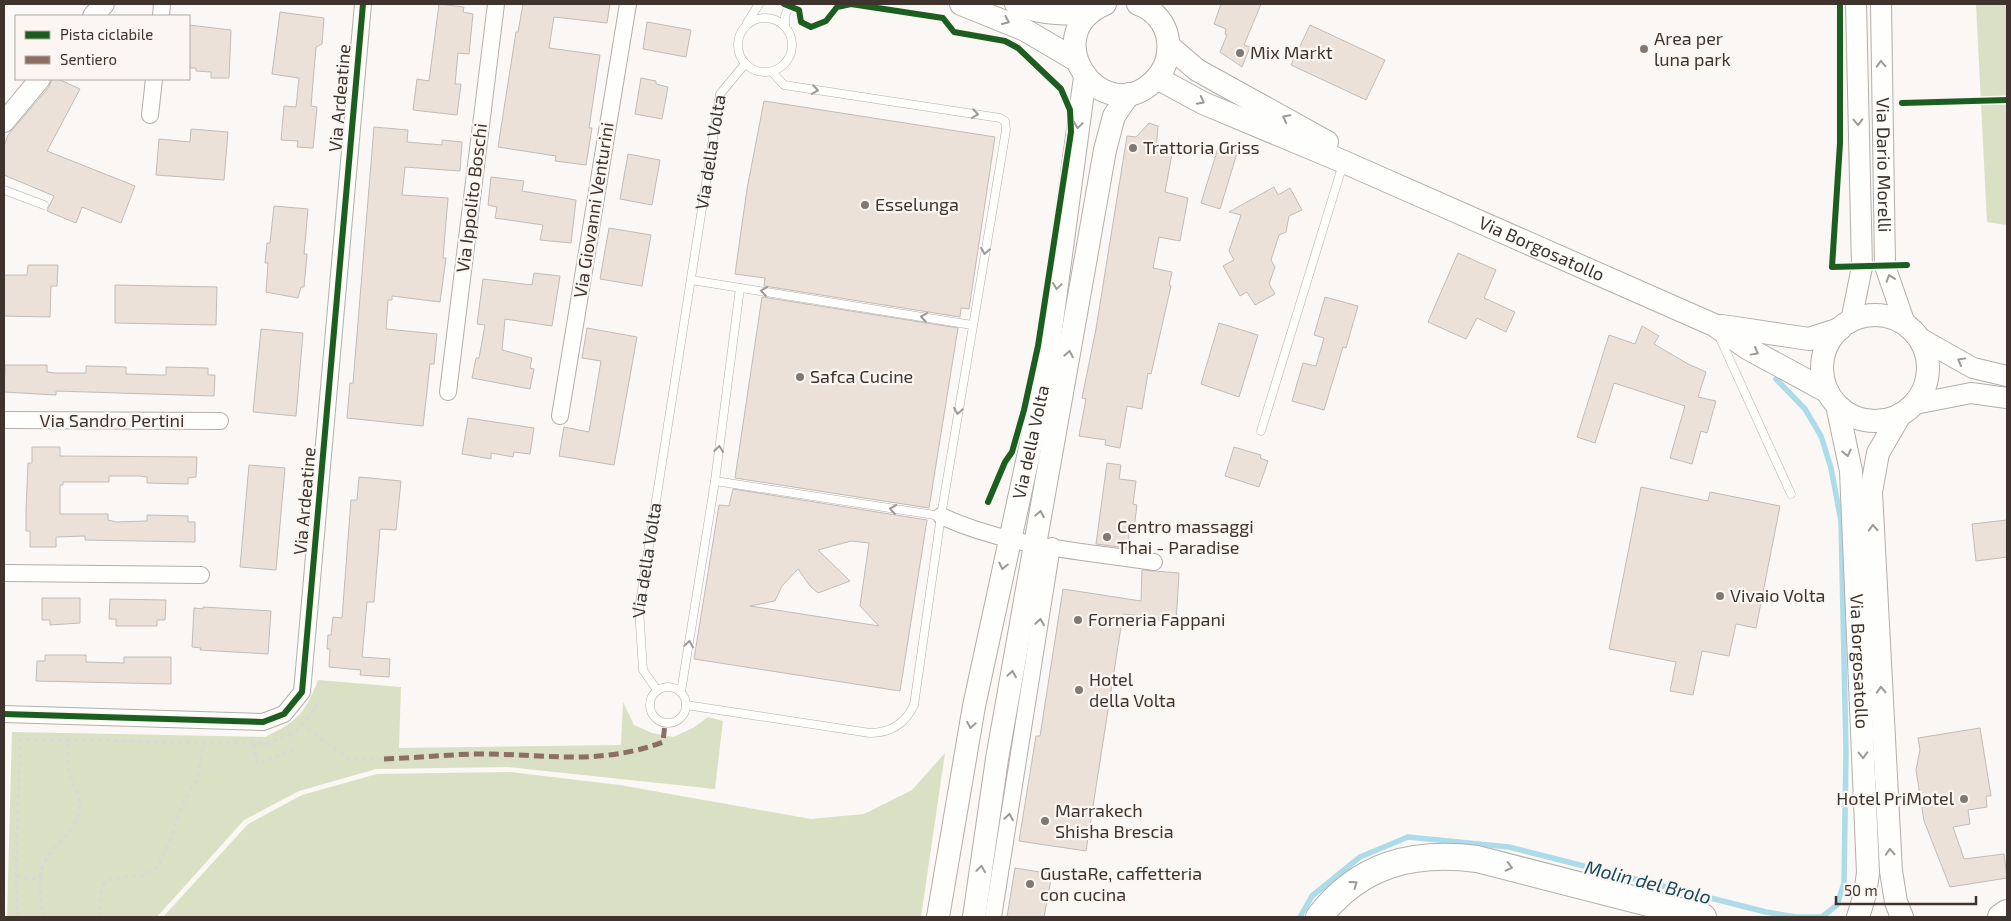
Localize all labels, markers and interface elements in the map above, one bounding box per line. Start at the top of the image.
legend [15,15,190,80]
one-way arrow [1001,15,1010,26]
text: Pista ciclabile [60,25,153,43]
place label: Area per luna park [1654,27,1731,70]
place label: Mix Markt [1250,41,1333,63]
street label: Via Ardeatine [323,43,355,153]
marker: Area per luna park [1638,43,1650,55]
marker: Mix Markt [1234,47,1246,59]
text: Sentiero [60,50,117,68]
one-way arrow [1876,60,1886,68]
one-way arrow [811,84,819,95]
street label: Via della Volta [690,93,730,211]
one-way arrow [1195,95,1204,105]
street label: Via Dario Morelli [1872,97,1896,233]
one-way arrow [972,108,980,119]
one-way arrow [1282,114,1291,124]
one-way arrow [1853,119,1863,127]
street label: Via Giovanni Venturini [568,120,618,299]
one-way arrow [1074,121,1084,129]
street label: Via Ippolito Boschi [451,122,491,274]
place label: Trattoria Griss [1143,136,1260,158]
marker: Trattoria Griss [1127,142,1139,154]
place label: Esselunga [875,193,959,215]
marker: Esselunga [859,199,871,211]
street label: Via Borgosatollo [1476,211,1608,285]
one-way arrow [981,246,991,255]
one-way arrow [1886,275,1896,283]
one-way arrow [1052,282,1063,290]
one-way arrow [760,287,768,297]
one-way arrow [920,313,929,323]
one-way arrow [1749,345,1758,355]
one-way arrow [1063,350,1073,358]
one-way arrow [1958,358,1967,368]
place label: Safca Cucine [810,365,913,387]
marker: Safca Cucine [794,371,806,383]
street label: Via della Volta [1007,383,1053,501]
one-way arrow [953,407,964,415]
street label: Via Sandro Pertini [40,409,184,431]
one-way arrow [713,444,724,452]
street label: Via Ardeatine [288,446,320,556]
one-way arrow [1841,449,1852,458]
street label: Via della Volta [627,501,666,618]
one-way arrow [889,504,897,515]
one-way arrow [1034,509,1044,518]
place label: Centro massaggi Thai - Paradise [1117,515,1254,558]
one-way arrow [1867,524,1878,532]
marker: Centro massaggi Thai - Paradise [1101,531,1113,543]
one-way arrow [999,561,1009,570]
place label: Vivaio Volta [1730,584,1826,606]
marker: Vivaio Volta [1714,590,1726,602]
street label: Via Borgosatollo [1846,593,1874,729]
place label: Forneria Fappani [1088,608,1225,630]
marker: Forneria Fappani [1072,614,1084,626]
one-way arrow [1035,618,1045,627]
one-way arrow [683,640,694,648]
place label: Hotel della Volta [1089,668,1176,711]
one-way arrow [1006,670,1016,678]
marker: Hotel della Volta [1073,684,1085,696]
one-way arrow [1876,686,1887,694]
one-way arrow [966,721,976,729]
one-way arrow [1858,752,1868,759]
place label: Hotel PriMotel [1836,787,1955,809]
marker: Hotel PriMotel [1958,793,1970,805]
place label: Marrakech Shisha Brescia [1055,799,1174,842]
one-way arrow [1003,813,1013,822]
marker: Marrakech Shisha Brescia [1039,815,1051,827]
one-way arrow [1884,848,1895,856]
water label: Molin del Brolo [1583,855,1714,908]
place label: GustaRe, caffetteria con cucina [1040,862,1202,905]
one-way arrow [1504,862,1513,872]
one-way arrow [975,865,986,873]
scale bar [1836,874,1976,906]
marker: GustaRe, caffetteria con cucina [1024,878,1036,890]
one-way arrow [1348,881,1358,890]
text: 50 m [1844,881,1878,899]

